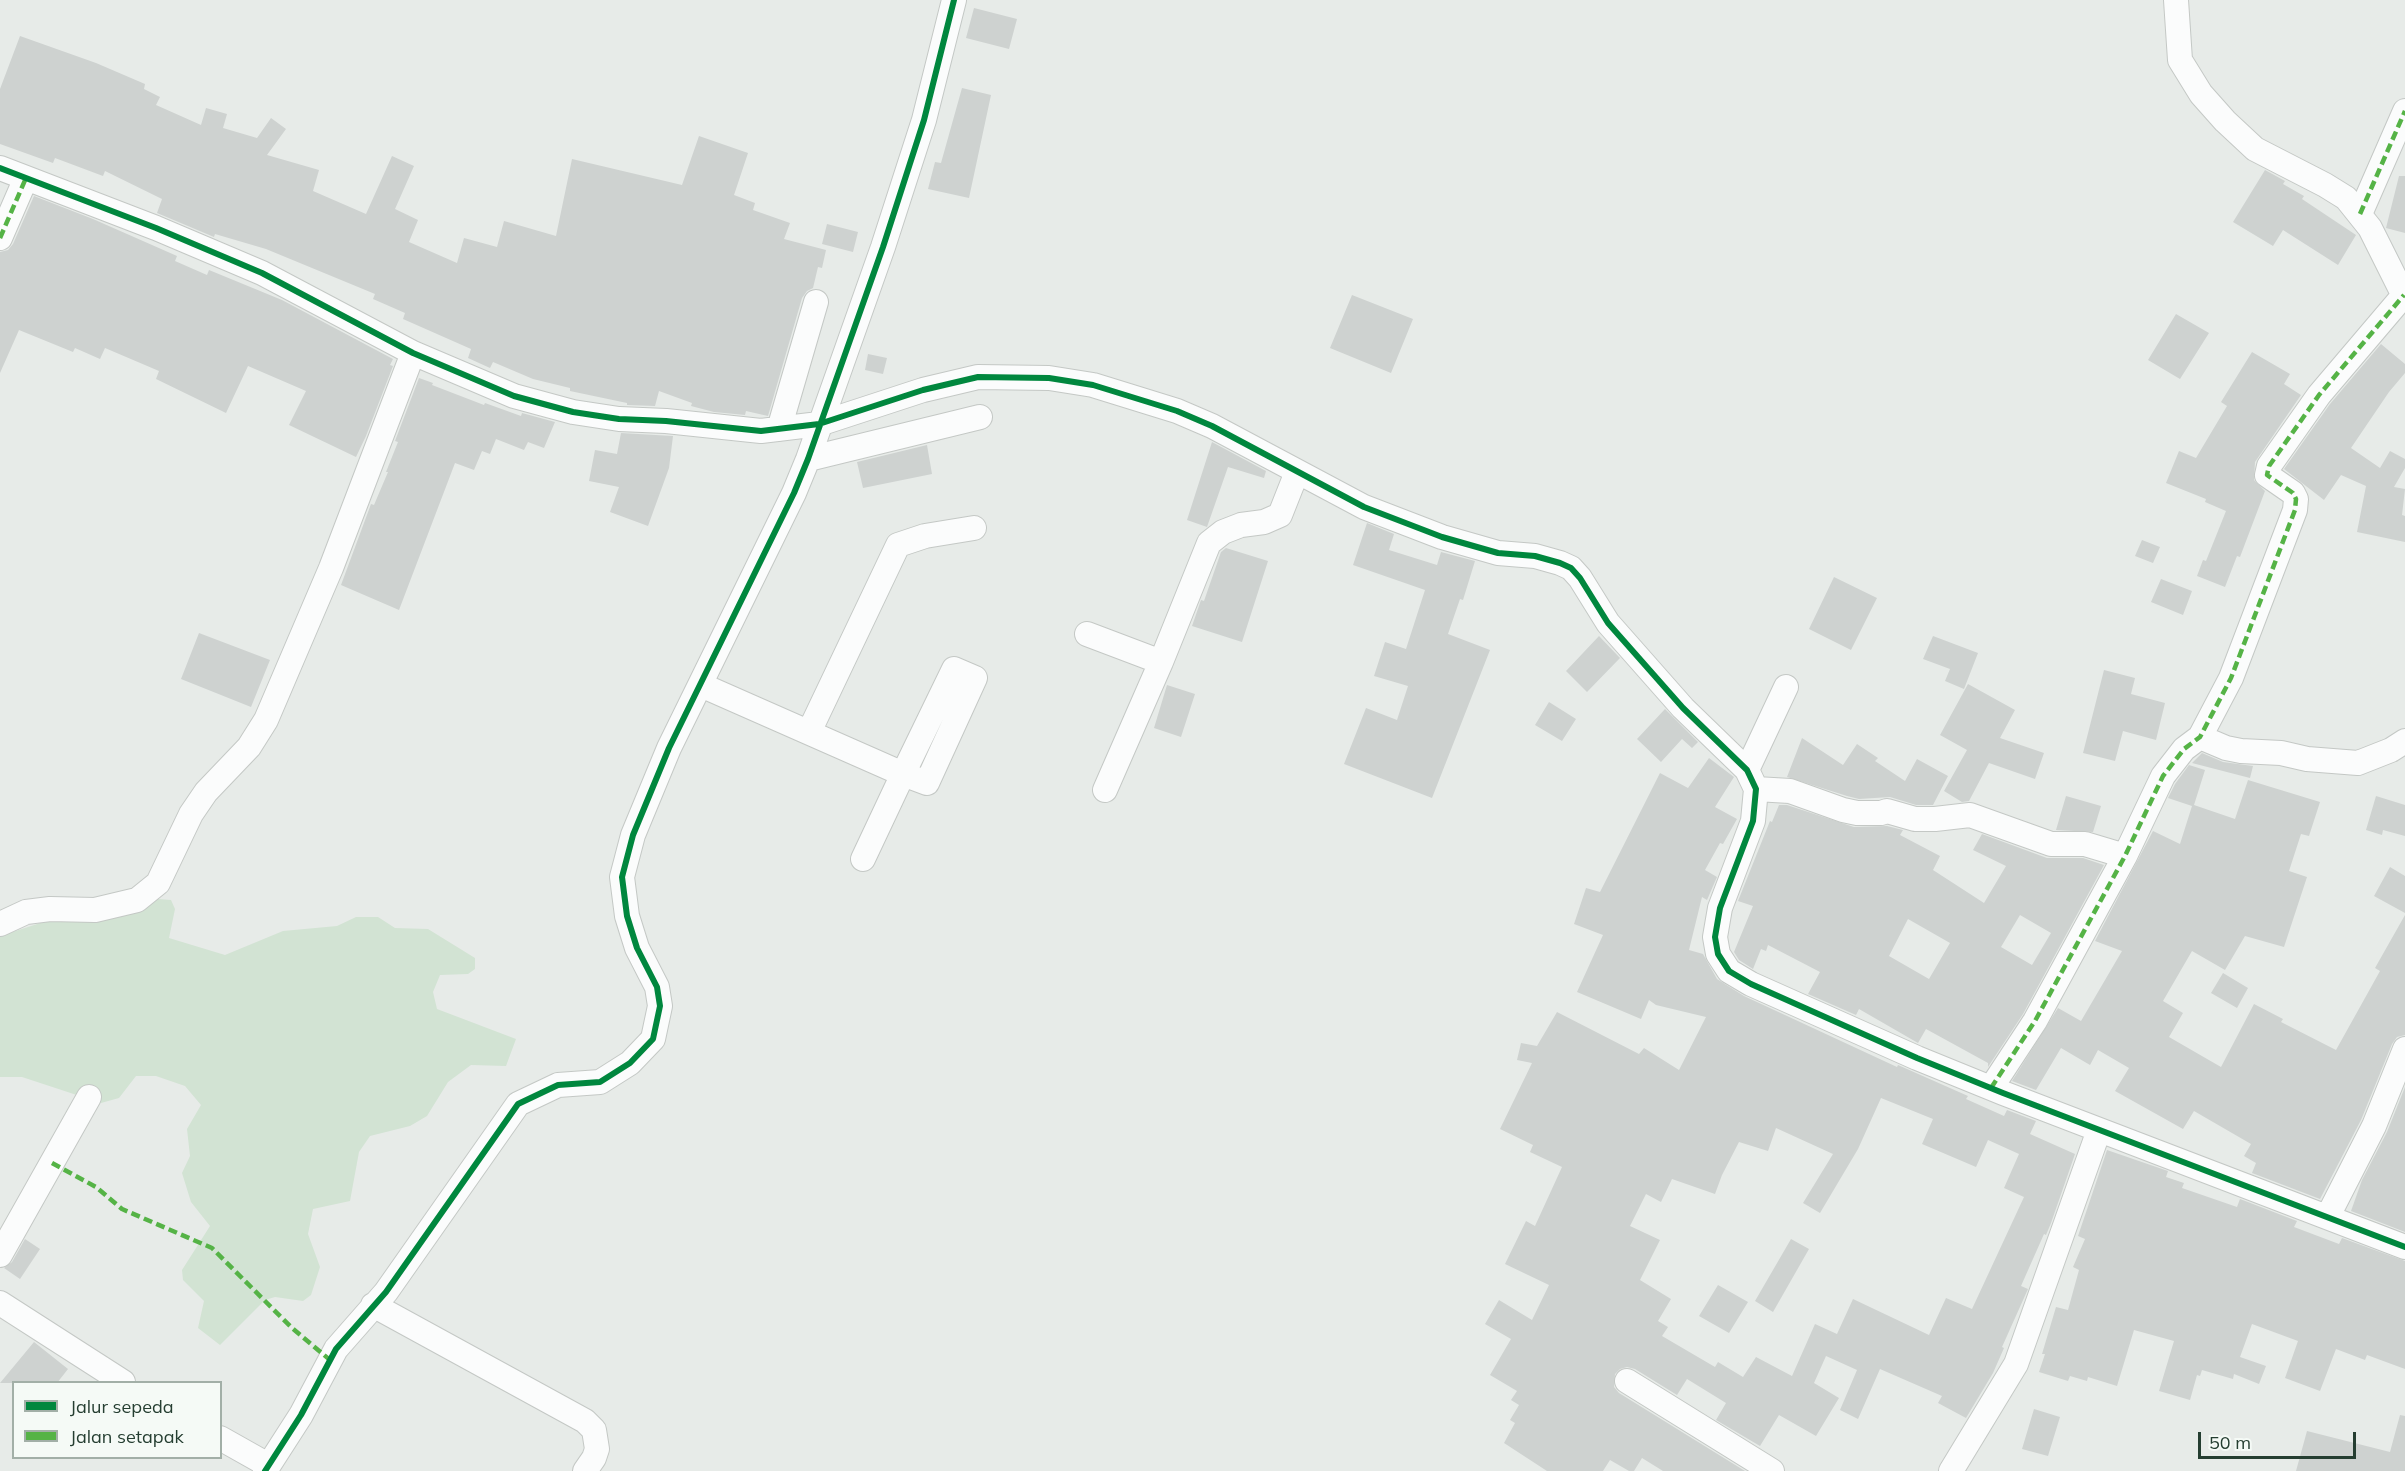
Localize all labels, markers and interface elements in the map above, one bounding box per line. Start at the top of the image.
legend [12,1381,222,1459]
text: Jalur sepeda [70,1395,174,1418]
scale bar [2201,1420,2358,1458]
text: Jalan setapak [70,1425,184,1448]
text: 50 m [2209,1431,2251,1454]

